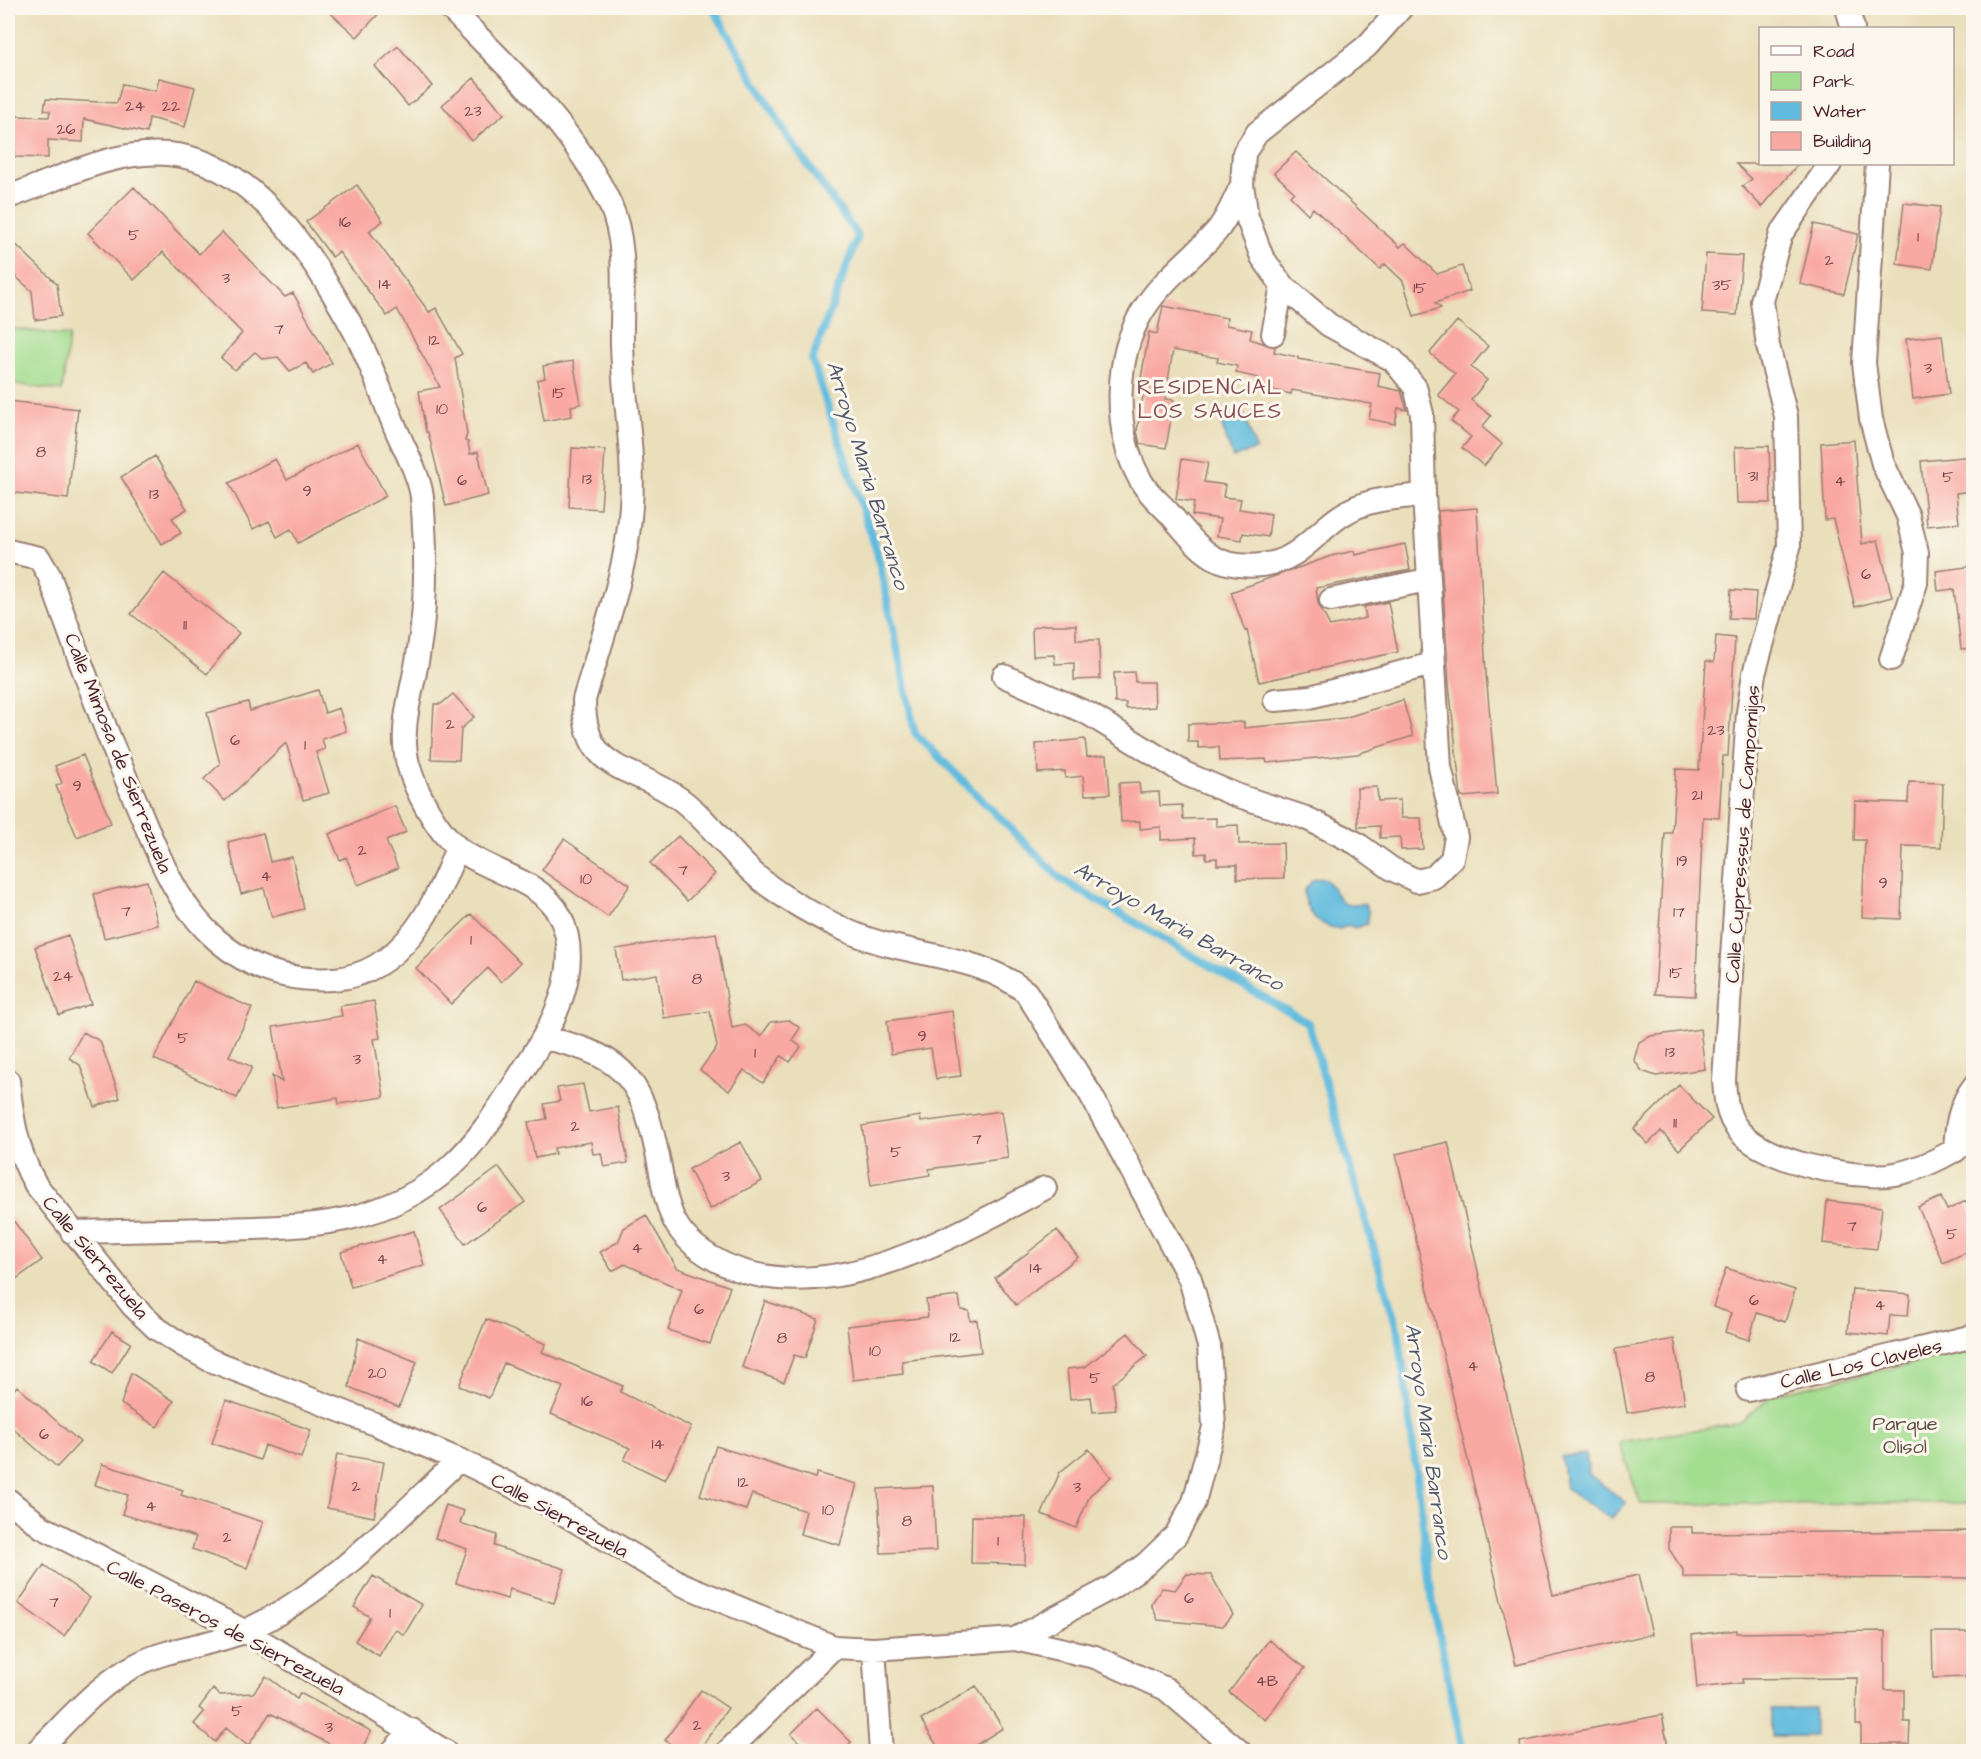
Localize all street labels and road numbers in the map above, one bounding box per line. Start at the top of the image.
street label: Calle Mimosa de Sierrezuela [57,629,179,878]
street label: Calle Cupresssus de Campomijas [1719,684,1767,984]
street label: Calle Sierrezuela [35,1190,155,1325]
street label: Calle Los Claveles [1778,1332,1945,1396]
street label: Calle Sierrezuela [486,1466,633,1565]
street label: Calle Paseros de Sierrezuela [101,1553,350,1703]

